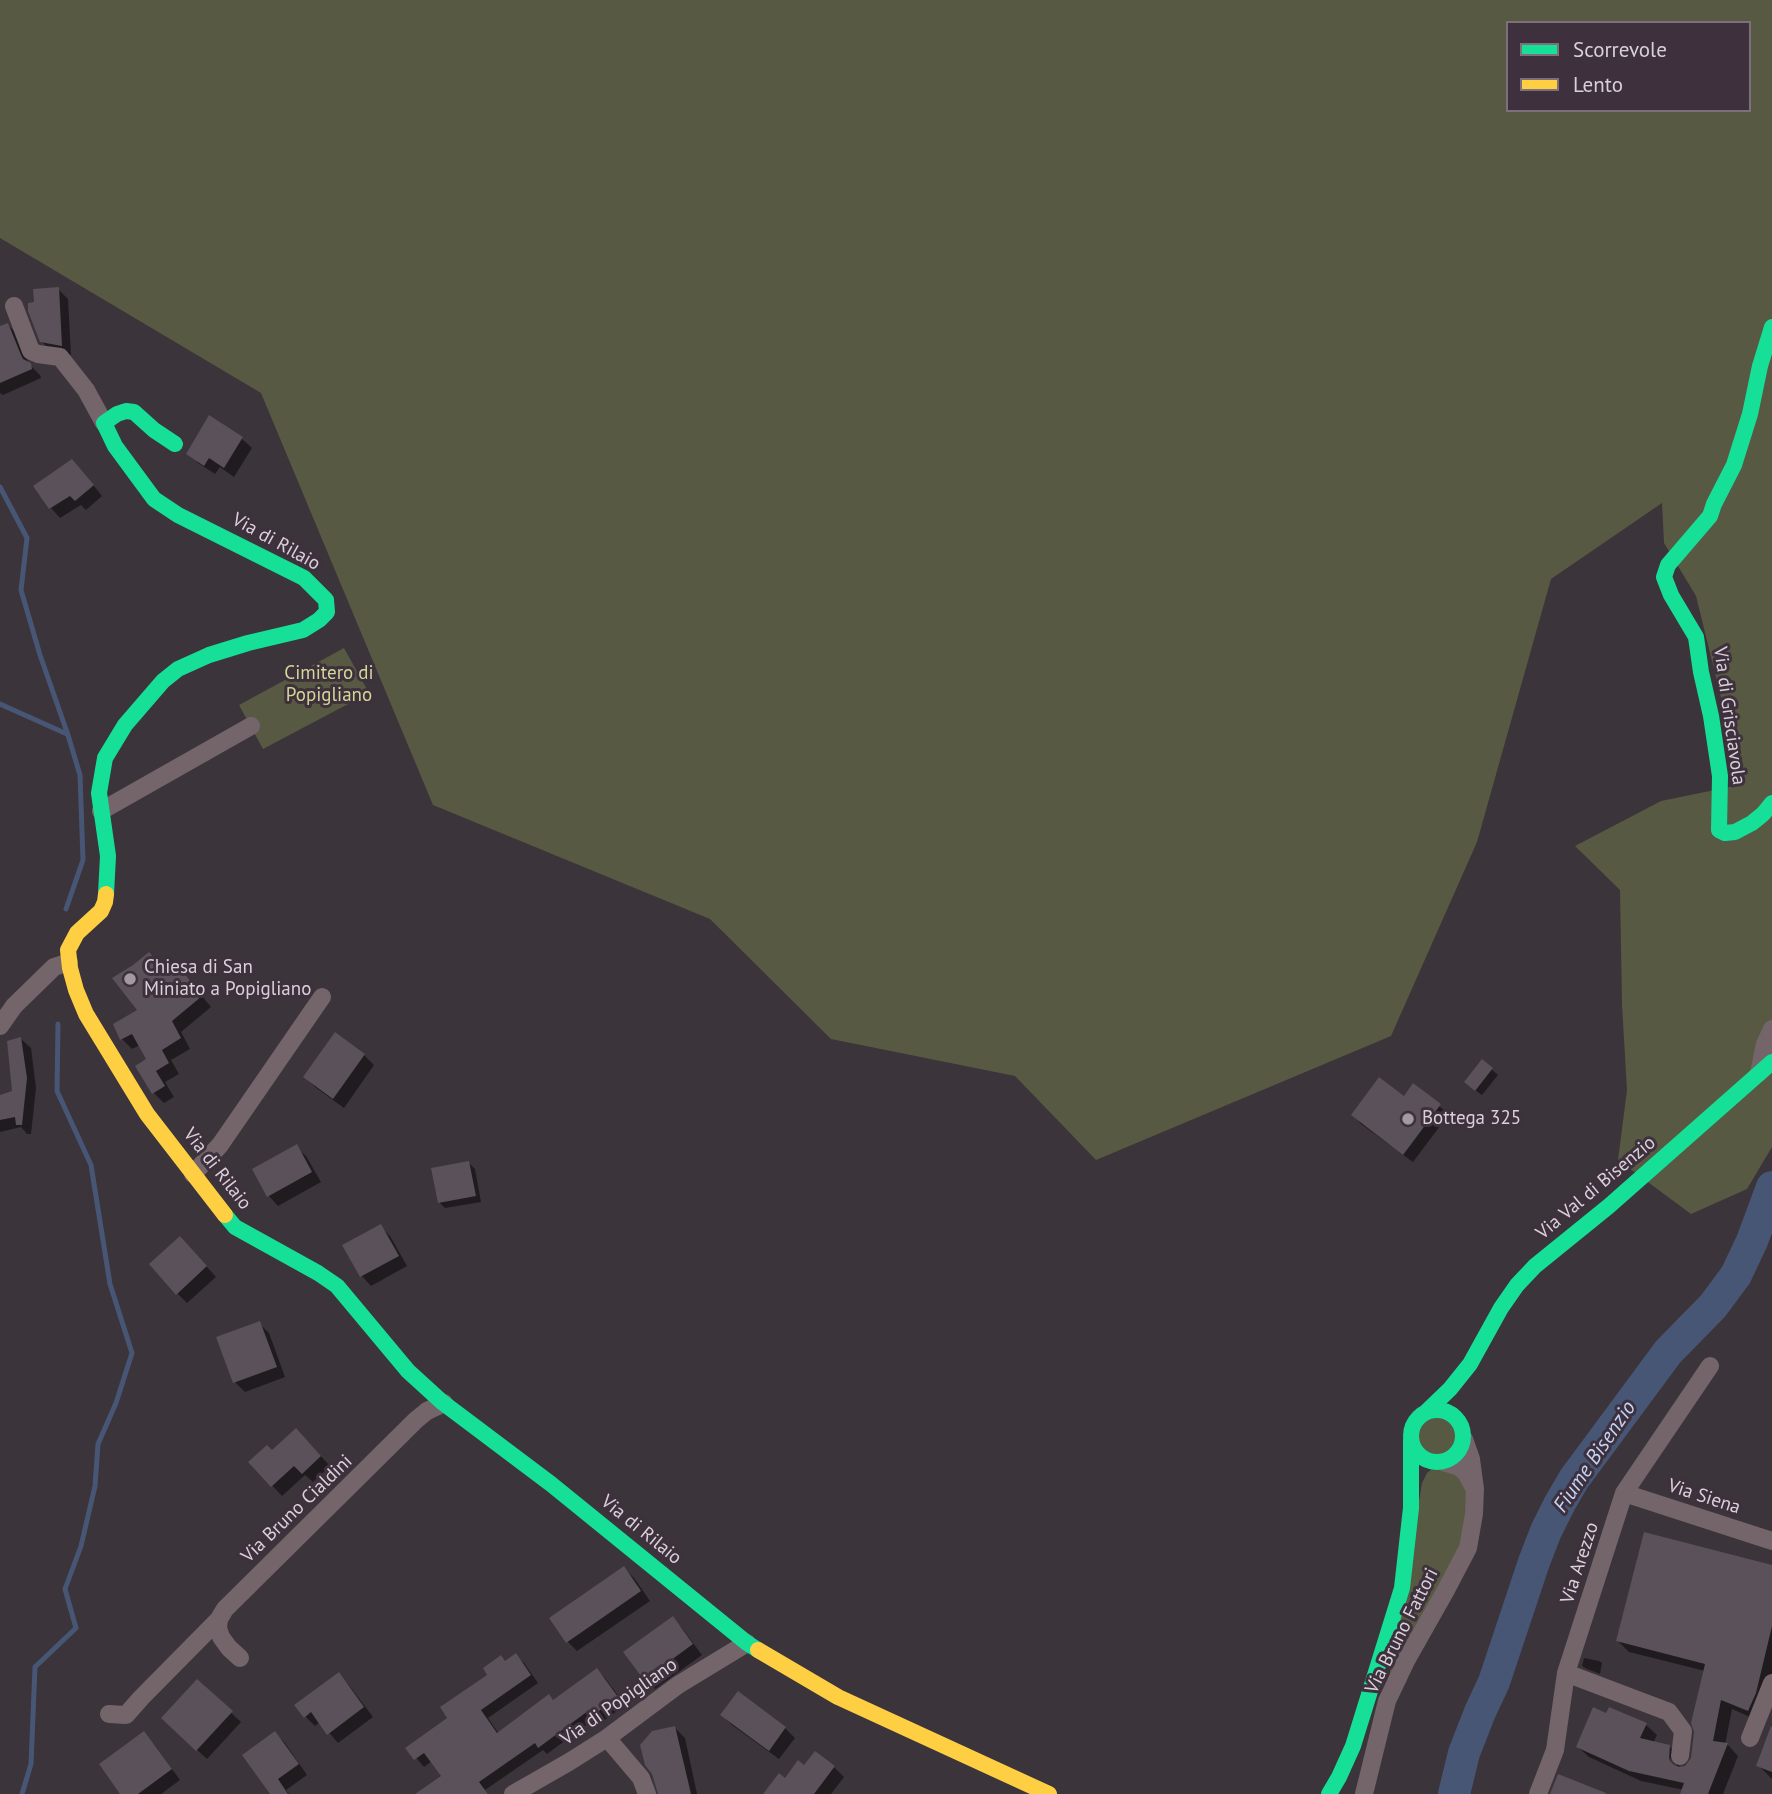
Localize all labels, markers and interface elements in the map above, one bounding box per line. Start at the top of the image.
legend [1506,21,1751,112]
text: Scorrevole [1573,36,1667,63]
text: Lento [1573,71,1623,98]
street label: Via di Rilaio [228,508,324,576]
street label: Via di Grisciavola [1708,646,1750,786]
park label: Cimitero di Popigliano [284,663,374,707]
place label: Chiesa di San Miniato a Popigliano [144,957,311,1001]
marker: Chiesa di San Miniato a Popigliano [122,971,138,987]
place label: Bottega 325 [1422,1108,1521,1130]
marker: Bottega 325 [1400,1111,1416,1127]
street label: Via di Rilaio [178,1124,256,1214]
street label: Via Val di Bisenzio [1532,1131,1660,1245]
water label: Fiume Bisenzio [1549,1397,1641,1517]
street label: Via Bruno Cialdini [237,1450,357,1568]
street label: Via Siena [1665,1475,1743,1519]
street label: Via di Rilaio [596,1490,686,1570]
street label: Via Arezzo [1556,1519,1604,1607]
street label: Via Bruno Fattori [1361,1565,1443,1697]
street label: Via di Popigliano [556,1653,682,1751]

